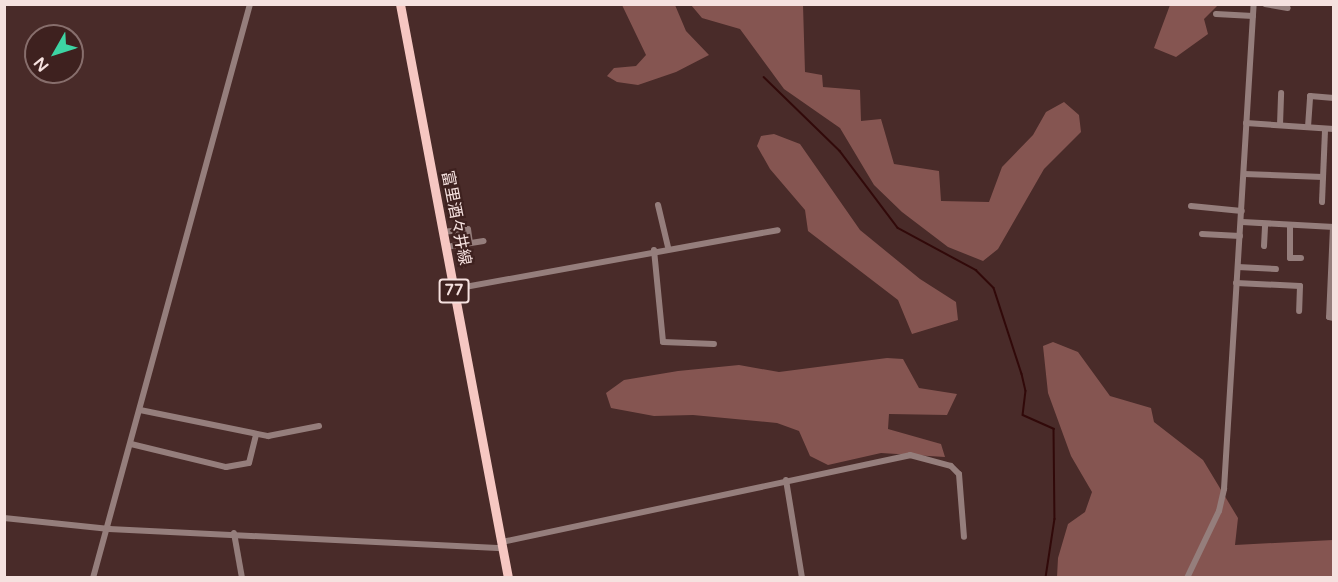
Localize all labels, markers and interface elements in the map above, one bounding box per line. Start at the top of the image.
north arrow [24,24,84,84]
text: N [30,53,53,75]
street label: 富里酒々井線 [437,169,475,267]
road number: 77 [438,279,470,303]

